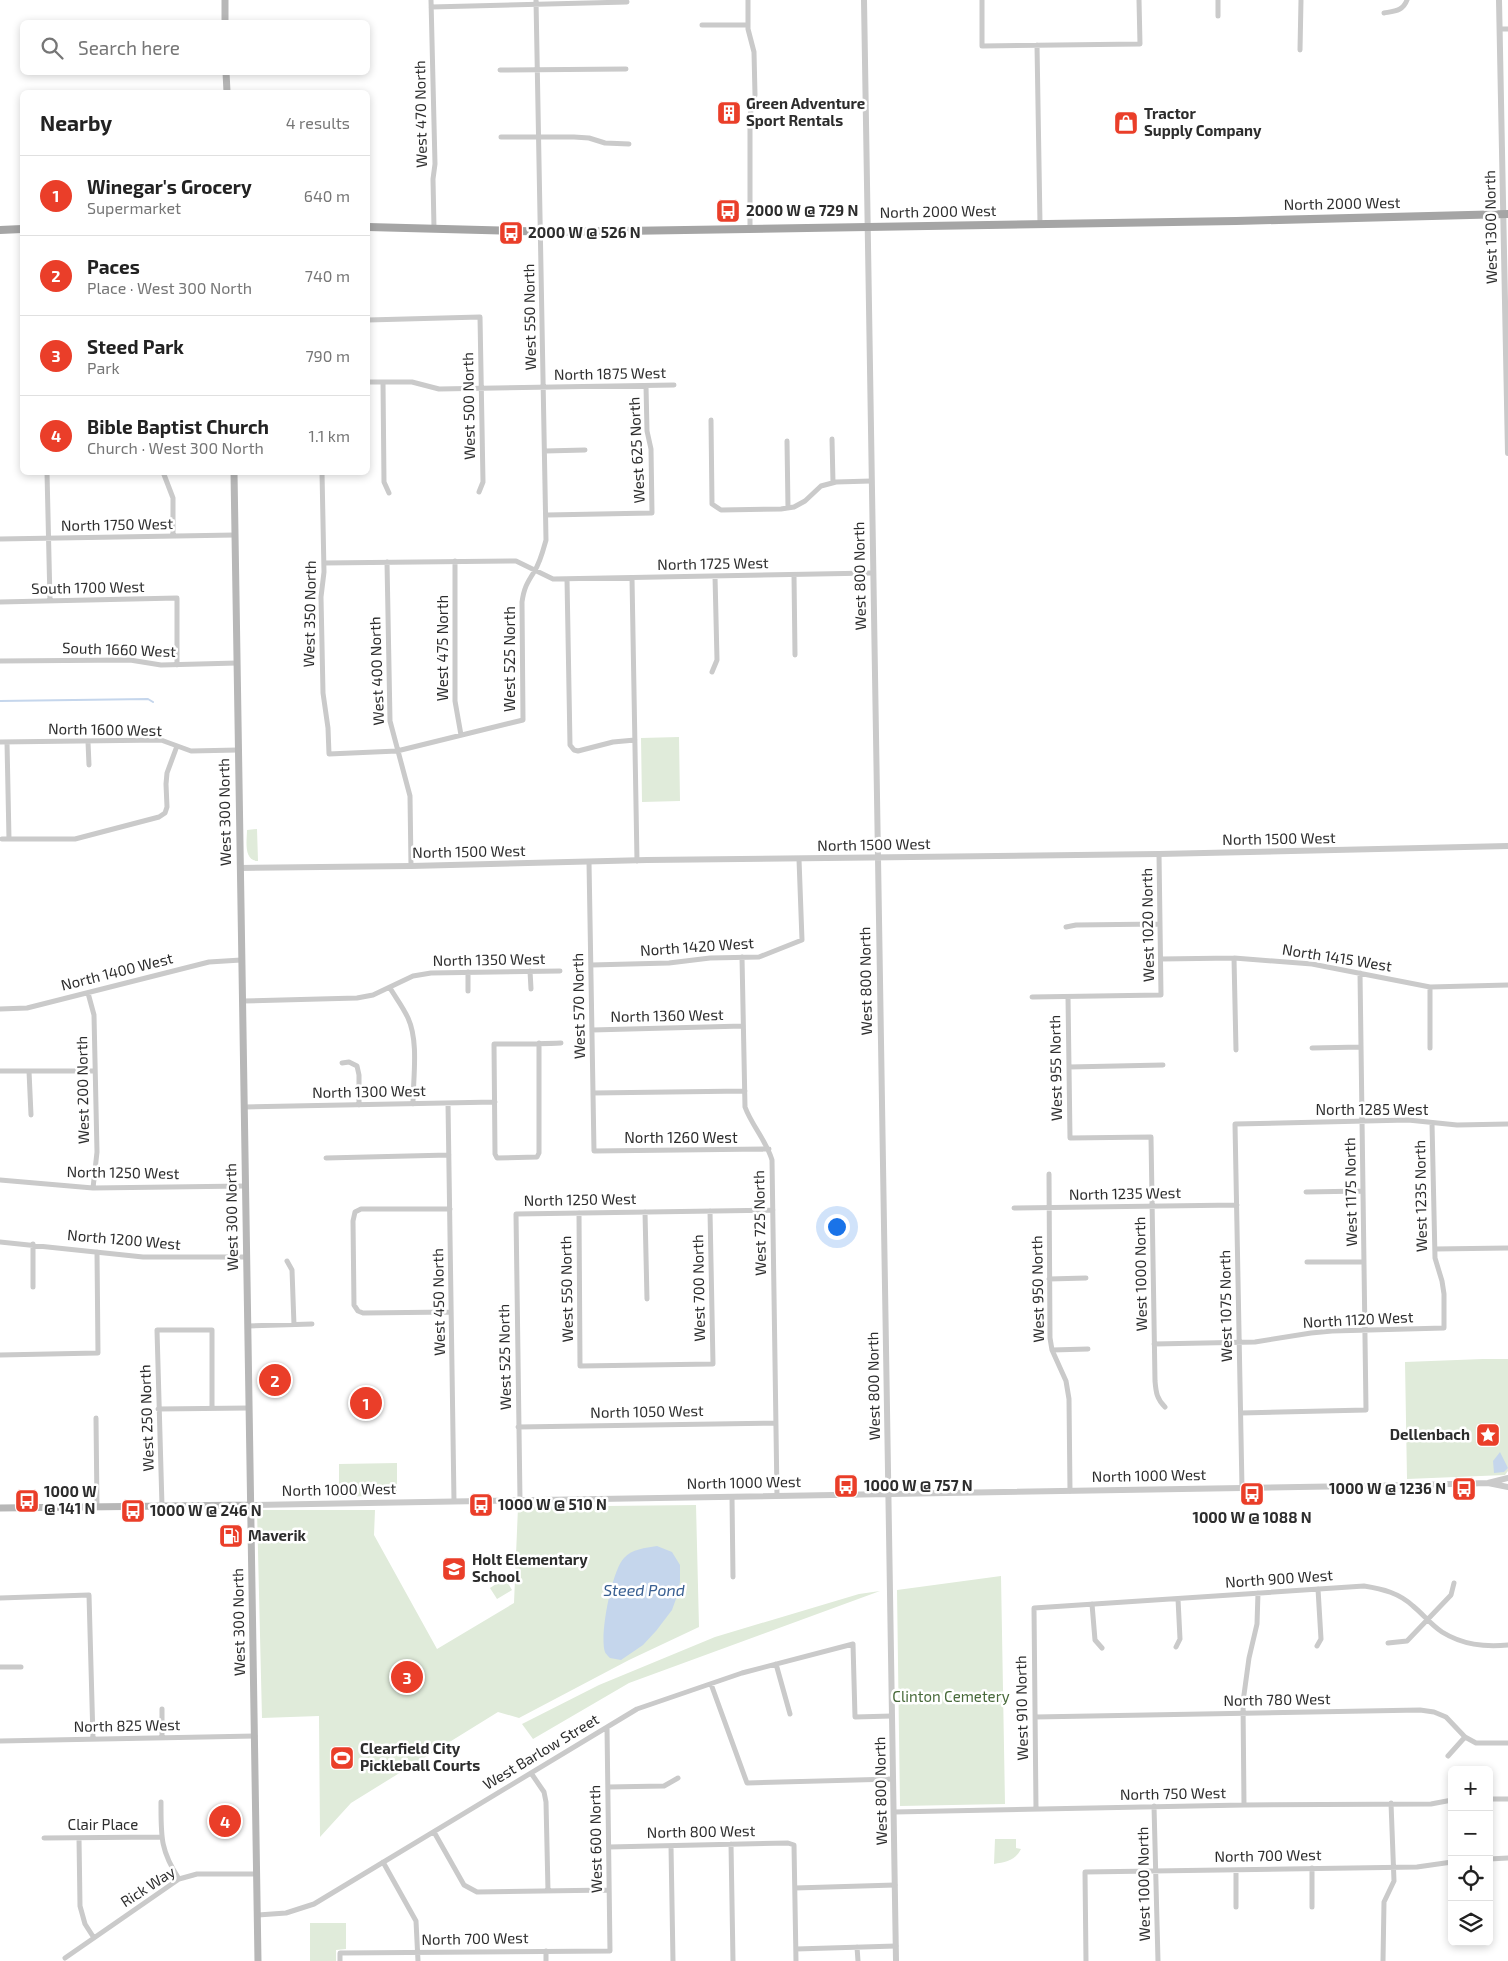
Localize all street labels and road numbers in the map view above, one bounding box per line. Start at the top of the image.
street label: West 470 North [410,60,430,168]
street label: West 1300 North [1480,170,1500,284]
street label: North 2000 West [1283,193,1401,213]
street label: North 2000 West [879,201,997,221]
street label: West 550 North [519,264,539,371]
street label: West 500 North [458,352,478,460]
street label: North 1875 West [554,363,667,383]
street label: West 625 North [624,396,648,504]
street label: North 1750 West [61,514,173,534]
street label: West 800 North [849,521,869,631]
street label: North 1725 West [657,553,769,573]
street label: West 350 North [299,560,319,668]
street label: South 1700 West [31,577,145,597]
street label: West 475 North [433,595,451,701]
street label: West 525 North [500,606,518,712]
street label: West 400 North [365,616,387,726]
street label: South 1660 West [62,638,177,660]
street label: North 1600 West [48,719,162,739]
street label: West 300 North [214,758,234,866]
street label: North 1500 West [1222,828,1336,848]
street label: North 1500 West [817,834,931,854]
street label: North 1500 West [412,841,526,861]
street label: West 1020 North [1137,868,1157,982]
street label: West 800 North [855,926,875,1036]
street label: North 1420 West [639,933,755,959]
street label: North 1415 West [1281,939,1393,975]
street label: North 1400 West [59,948,175,994]
street label: North 1350 West [432,949,546,969]
street label: West 570 North [568,953,588,1059]
street label: North 1360 West [610,1005,724,1025]
street label: West 955 North [1045,1015,1065,1121]
street label: West 200 North [72,1036,92,1144]
street label: North 1300 West [312,1081,426,1101]
street label: North 1285 West [1316,1100,1429,1118]
street label: North 1260 West [624,1128,738,1146]
street label: West 1175 North [1340,1137,1360,1247]
street label: West 1235 North [1410,1140,1430,1252]
street label: North 1250 West [66,1162,180,1182]
street label: West 300 North [221,1163,241,1271]
street label: West 725 North [749,1170,769,1276]
street label: North 1235 West [1069,1183,1181,1203]
street label: North 1250 West [523,1189,637,1209]
street label: West 1000 North [1130,1217,1150,1332]
street label: North 1200 West [67,1225,182,1253]
street label: West 700 North [688,1234,708,1342]
street label: West 950 North [1027,1235,1047,1343]
street label: West 550 North [556,1236,576,1343]
street label: West 450 North [428,1248,448,1356]
street label: West 1075 North [1215,1250,1235,1362]
street label: West 525 North [494,1304,514,1410]
street label: North 1120 West [1302,1307,1414,1331]
street label: West 800 North [863,1331,883,1441]
street label: West 250 North [135,1364,157,1472]
street label: North 1050 West [590,1401,704,1421]
street label: North 1000 West [1092,1465,1207,1485]
street label: North 1000 West [687,1472,802,1492]
street label: North 1000 West [282,1479,397,1499]
street label: North 900 West [1224,1565,1334,1591]
street label: West 300 North [228,1568,248,1676]
street label: West 910 North [1011,1655,1031,1761]
street label: North 780 West [1223,1689,1331,1709]
street label: West Barlow Street [479,1709,602,1793]
street label: North 825 West [73,1715,181,1735]
street label: West 800 North [870,1736,890,1846]
street label: North 750 West [1120,1783,1226,1803]
street label: West 600 North [585,1785,605,1893]
street label: Clair Place [68,1815,138,1833]
street label: North 800 West [647,1821,756,1841]
street label: West 1000 North [1133,1827,1153,1942]
street label: North 700 West [1214,1845,1322,1865]
street label: Rick Way [117,1862,178,1910]
street label: North 700 West [421,1928,529,1948]

